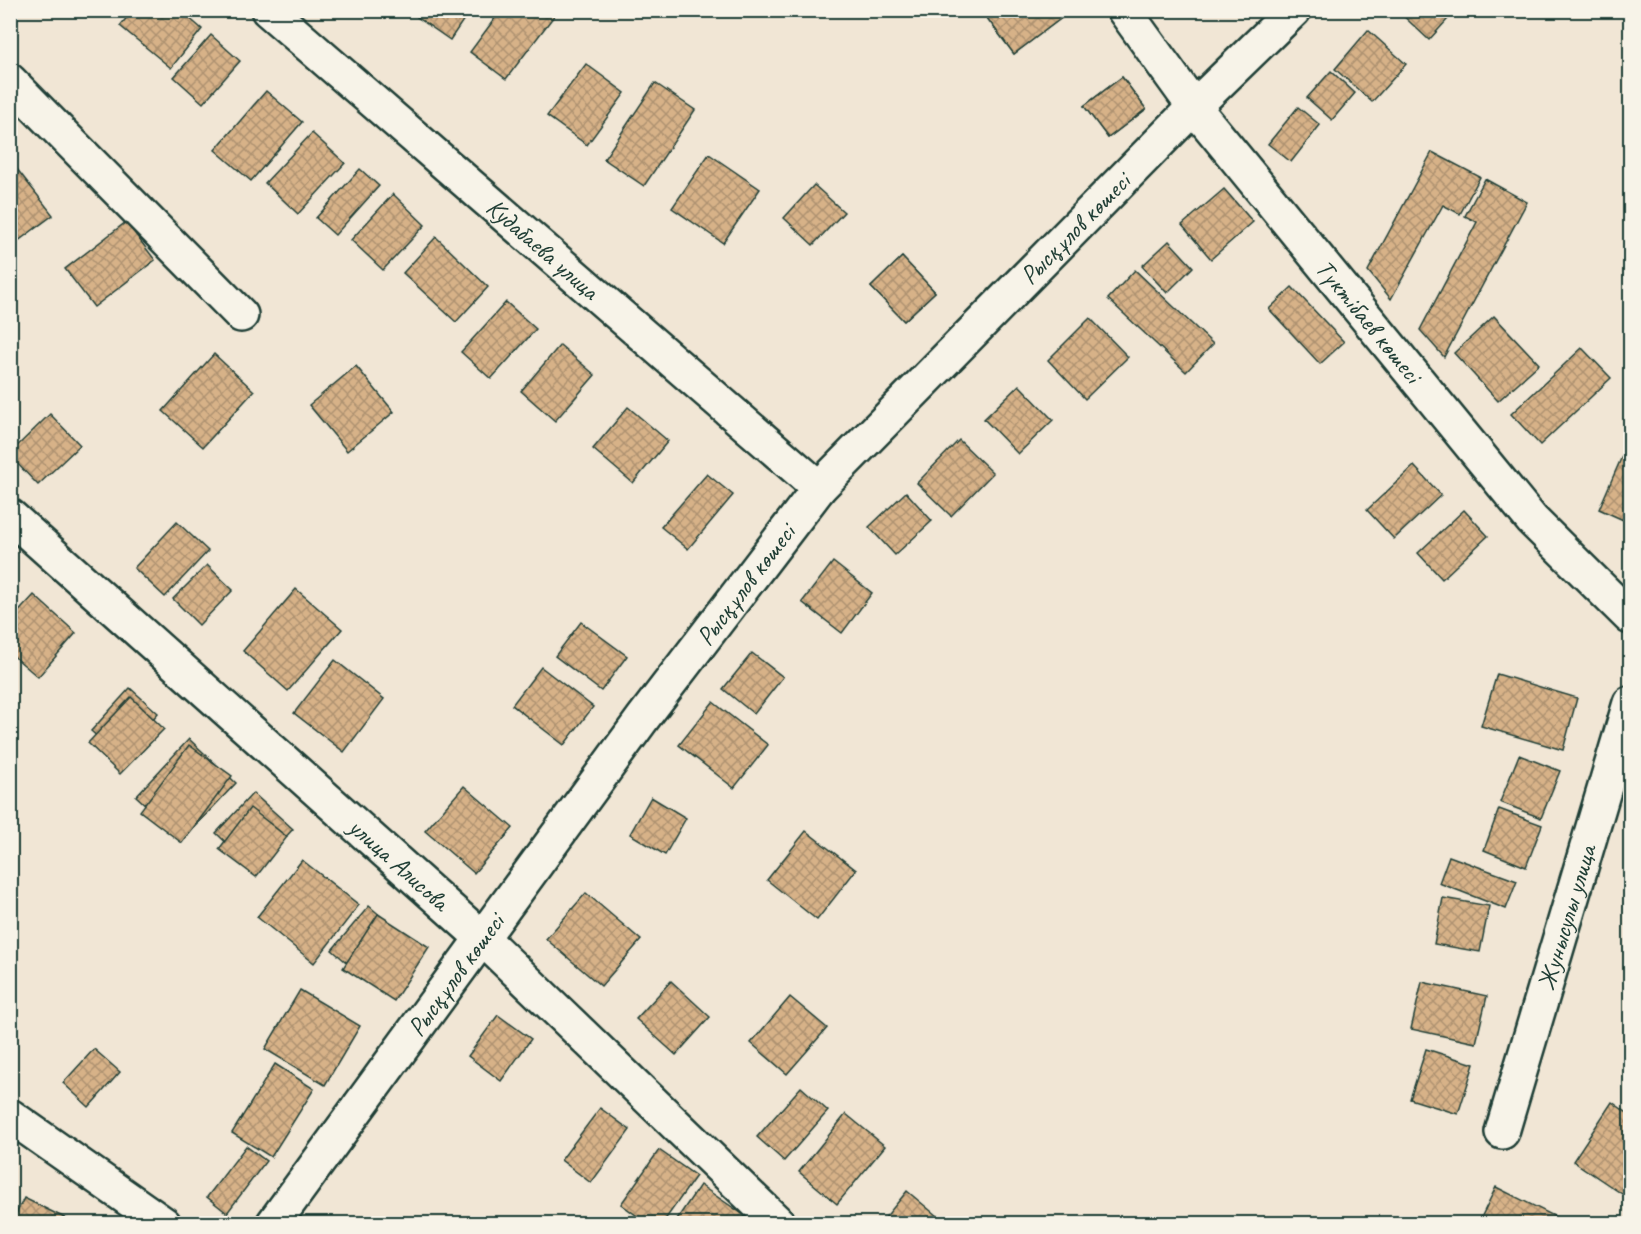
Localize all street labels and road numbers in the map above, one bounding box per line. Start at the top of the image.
street label: Рысқұлов көшесі [1013,163,1140,291]
street label: Кудабаева улица [479,191,607,308]
street label: Түктібаев көшесі [1308,253,1431,392]
street label: Рысқұлов көшесі [689,515,804,652]
street label: улица Алисова [340,809,458,919]
street label: Жунысулы улица [1529,839,1604,994]
street label: Рысқұлов көшесі [400,904,514,1043]

